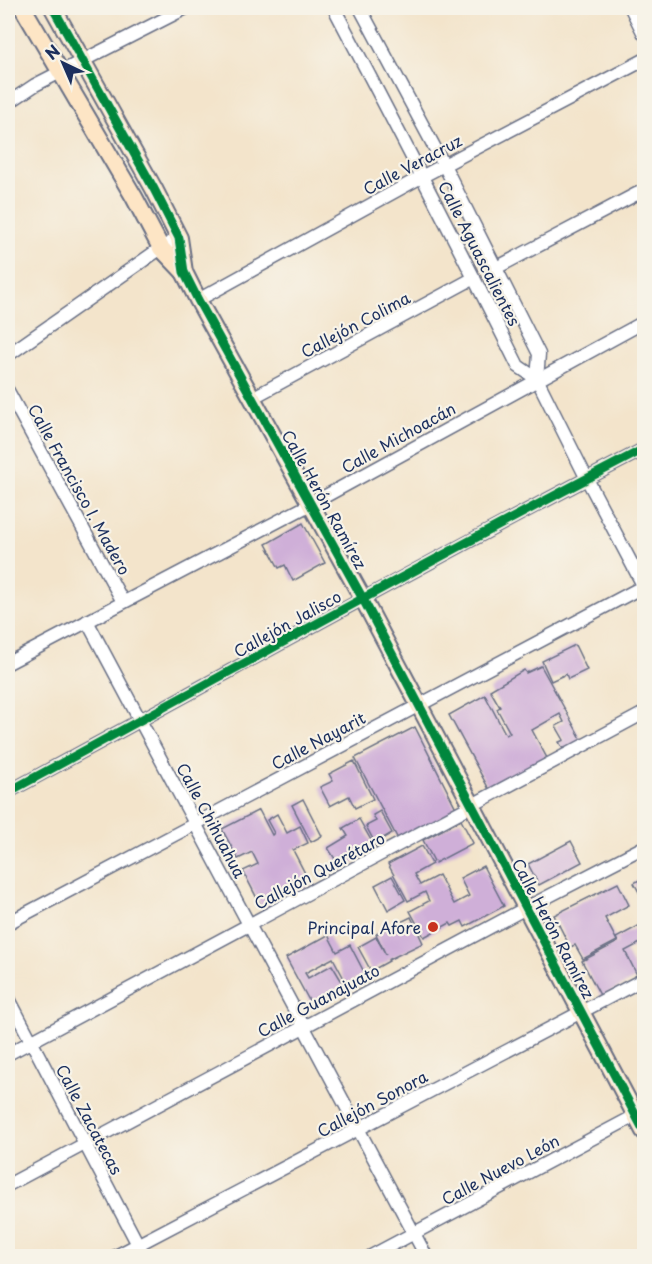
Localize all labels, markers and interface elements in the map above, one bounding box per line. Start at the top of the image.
north arrow [33,33,93,93]
text: N [39,38,65,65]
street label: Calle Veracruz [358,128,466,200]
street label: Calle Aguascalientes [433,176,527,330]
street label: Callejón Colima [296,285,414,363]
street label: Calle Michoacán [337,396,459,478]
street label: Calle Francisco I. Madero [23,399,137,579]
street label: Calle Herón Ramírez [277,425,374,573]
street label: Callejón Jalisco [229,583,345,663]
street label: Calle Nayarit [267,705,370,775]
street label: Calle Chihuahua [171,758,253,882]
street label: Callejón Querétaro [249,825,389,915]
street label: Calle Herón Ramírez [507,854,601,1003]
place label: Principal Afore [308,915,421,939]
marker: Principal Afore [426,920,440,934]
street label: Calle Guanajuato [252,958,384,1042]
street label: Calle Zacatecas [51,1060,129,1178]
street label: Callejón Sonora [312,1064,432,1142]
street label: Calle Nuevo León [437,1128,563,1210]

